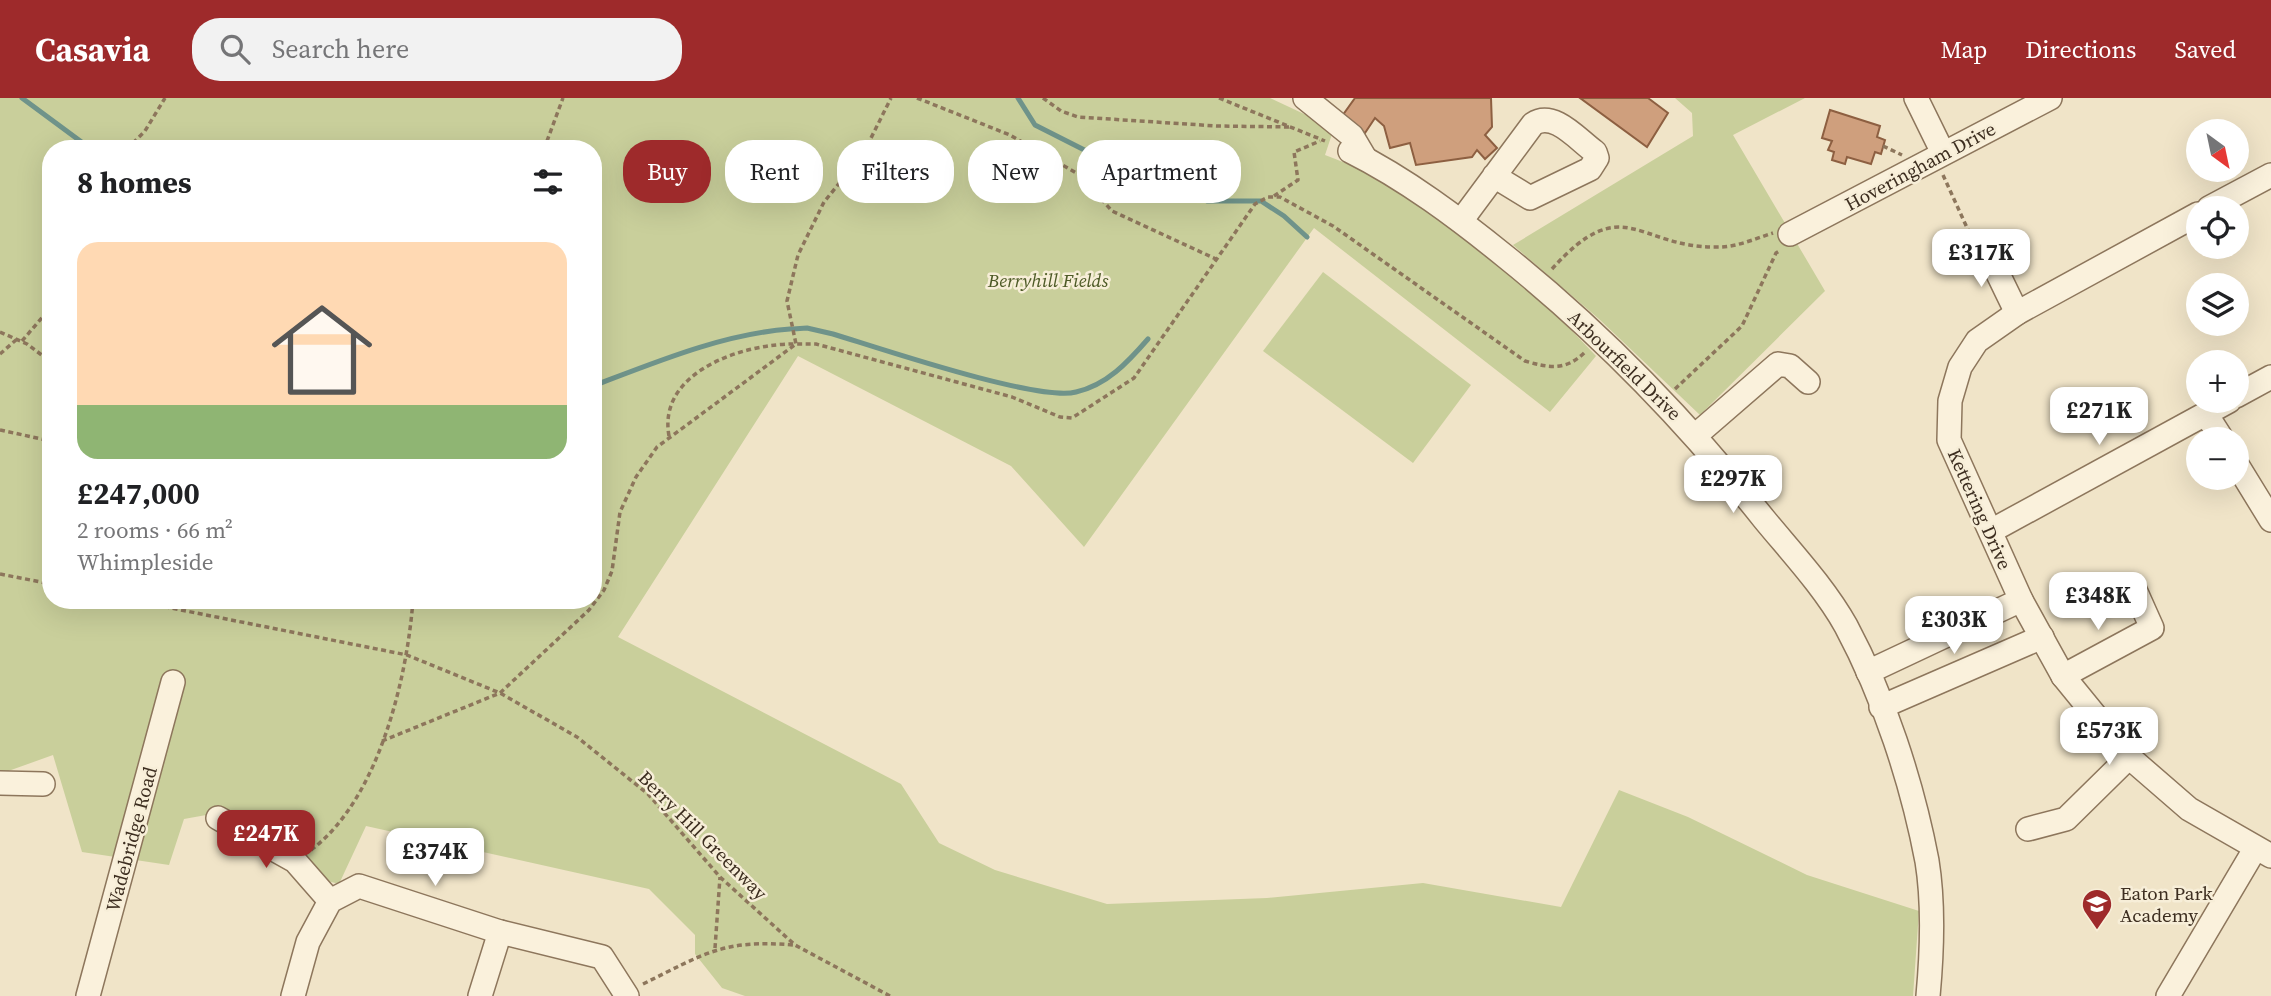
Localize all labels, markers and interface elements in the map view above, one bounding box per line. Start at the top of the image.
search box [192,18,682,81]
text: Casavia [35,27,150,72]
icon: search [216,30,254,68]
text: Search here [272,31,409,67]
text: Map [1940,33,1987,66]
text: Directions [2025,33,2136,66]
text: Saved [2174,33,2236,66]
street label: Hoveringham Drive [1840,115,2000,217]
north arrow [2186,119,2249,182]
map controls [2186,119,2249,490]
chip: Buy [623,140,711,203]
chip: Rent [725,140,823,203]
chip: Filters [837,140,954,203]
chip: New [968,140,1063,203]
chip: Apartment [1077,140,1241,203]
text: 8 homes [77,162,192,203]
icon: filters [529,163,567,201]
button: locate [2186,196,2249,259]
pin: £317K [1932,230,2030,289]
text: £317K [1948,236,2014,268]
park label: Berryhill Fields [987,267,1108,293]
button: layers [2186,273,2249,336]
icon: home [259,287,385,413]
street label: Arbourfield Drive [1563,304,1687,426]
button: + [2186,350,2249,413]
pin: £271K [2050,388,2148,447]
text: £271K [2066,394,2132,426]
button: − [2186,427,2249,490]
street label: Kettering Drive [1942,445,2018,573]
pin: £297K [1684,456,1782,515]
text: £297K [1700,462,1766,494]
text: £247,000 [77,473,200,514]
text: 2 rooms · 66 m² [77,514,233,546]
text: Whimpleside [77,546,214,578]
pin: £348K [2049,573,2147,632]
text: £348K [2065,579,2131,611]
pin: £303K [1905,596,2003,656]
text: £303K [1921,603,1987,635]
pin: £573K [2060,708,2158,767]
text: £573K [2076,714,2142,746]
street label: Wadebridge Road [99,763,163,914]
street label: Berry Hill Greenway [633,765,774,906]
pin: £247K [217,810,315,870]
text: £247K [233,817,299,849]
pin: £374K [386,828,484,888]
text: £374K [402,835,468,867]
place label: Eaton Park Academy [2120,880,2213,928]
school or university icon: Eaton Park Academy [2080,887,2114,931]

